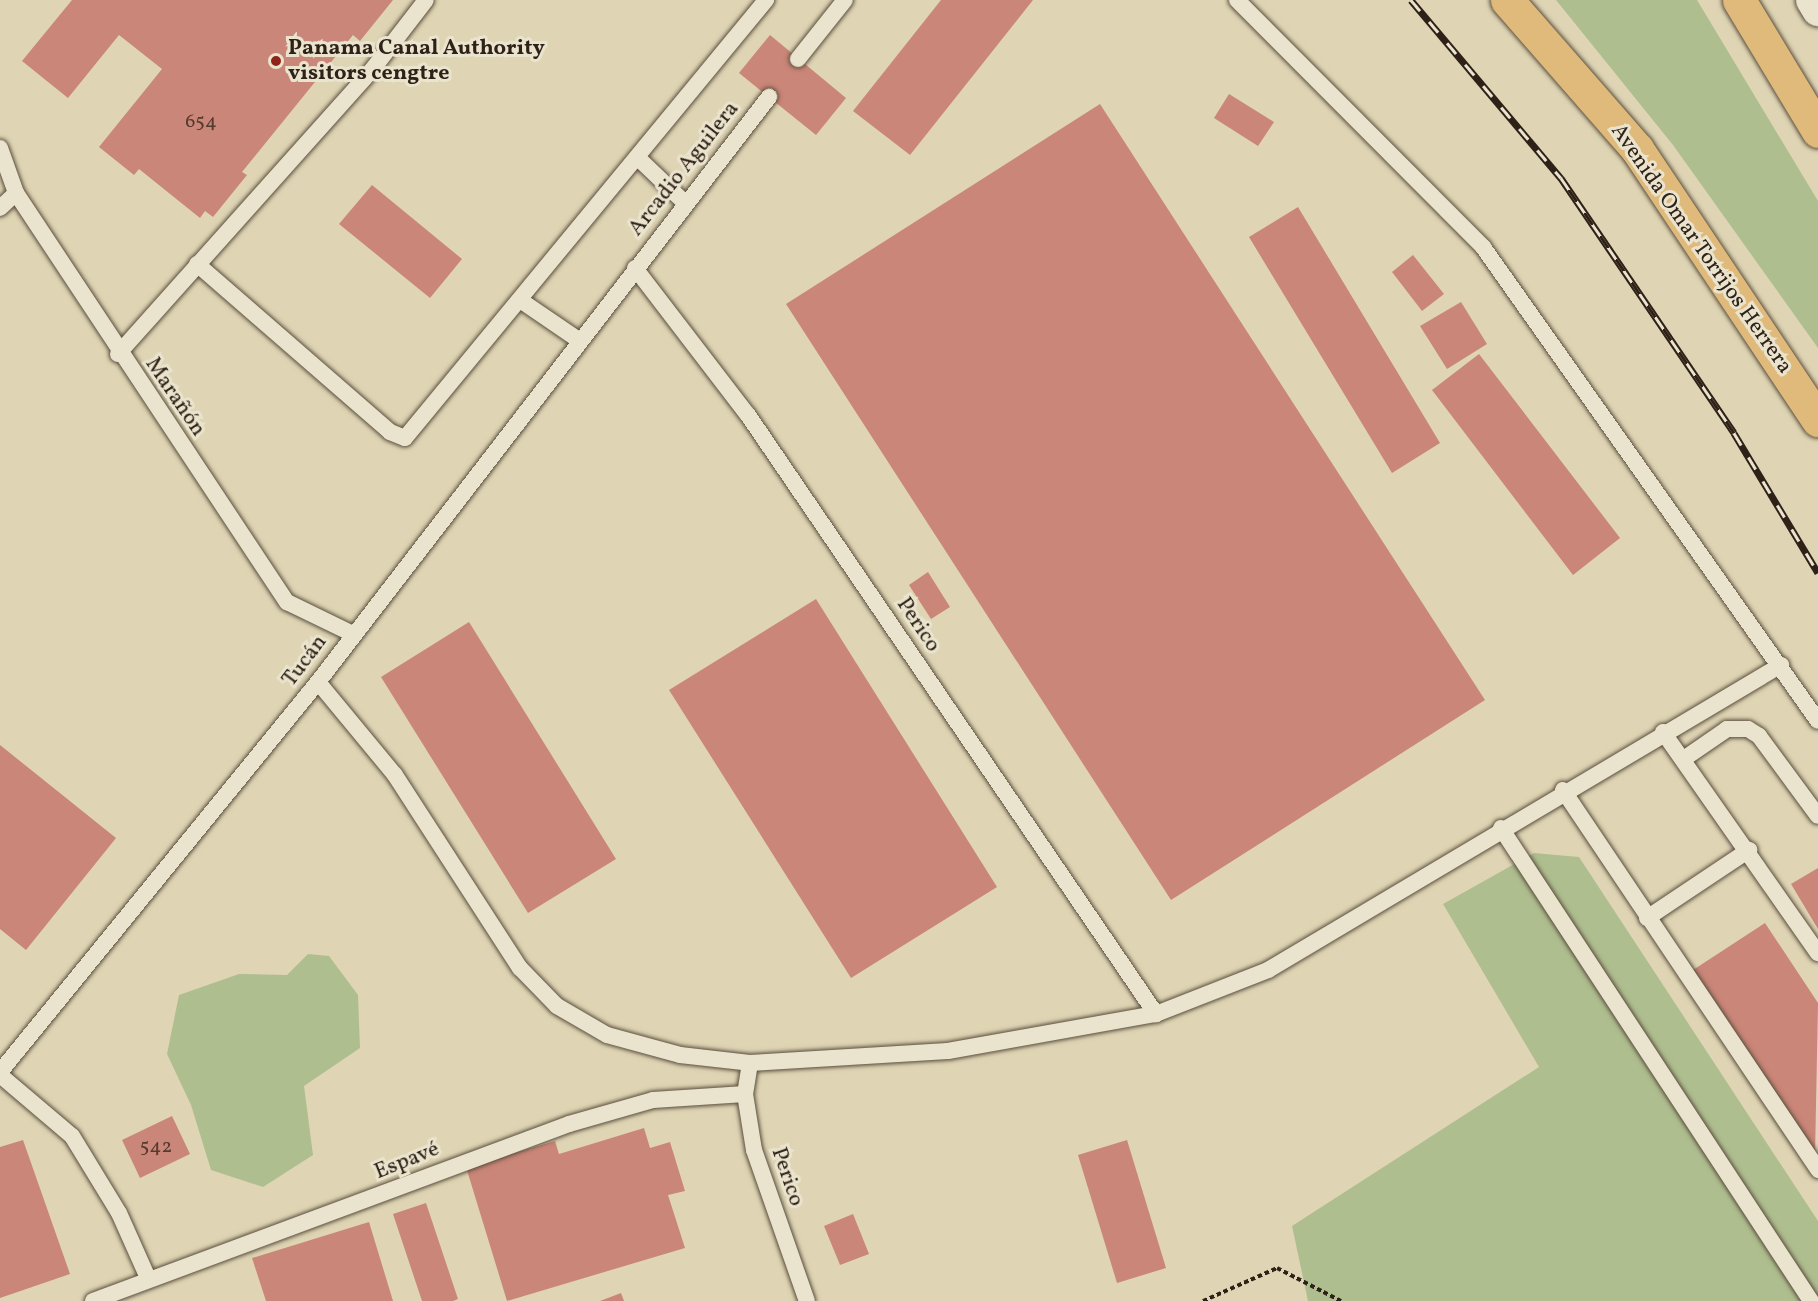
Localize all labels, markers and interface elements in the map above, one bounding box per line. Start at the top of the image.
place label: Panama Canal Authority visitors cengtre [288,35,545,86]
marker: Panama Canal Authority visitors cengtre [269,54,283,68]
street label: Arcadio Aguilera [623,96,745,242]
house number: 654 [185,110,217,134]
street label: Avenida Omar Torrijos Herrera [1604,119,1798,379]
street label: Marañón [139,352,211,442]
street label: Perico [890,593,946,657]
street label: Tucán [277,630,333,692]
house number: 542 [140,1135,172,1159]
street label: Espavé [371,1136,443,1186]
street label: Perico [765,1144,809,1210]

